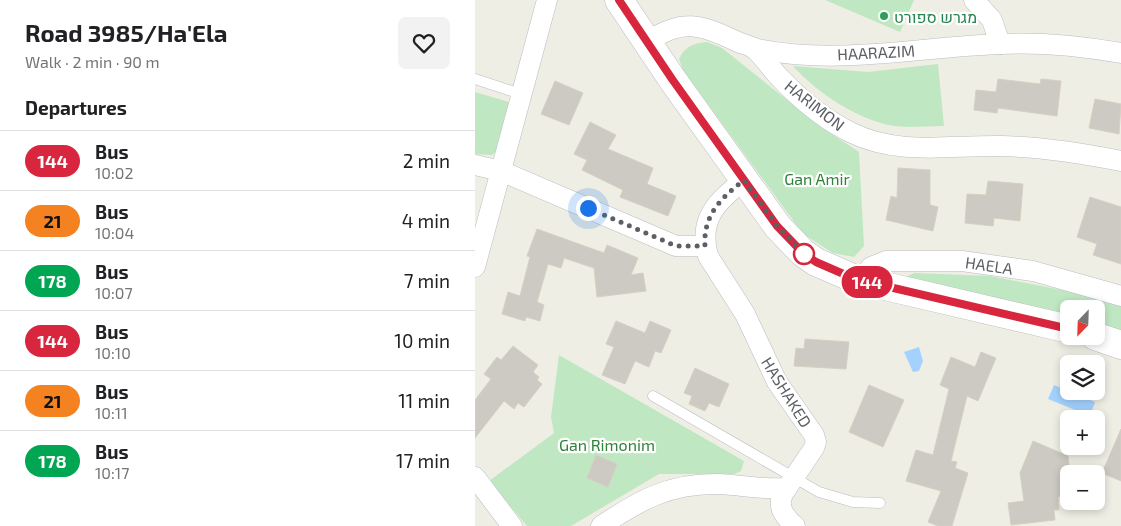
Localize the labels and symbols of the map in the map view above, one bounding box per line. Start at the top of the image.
place label: מגרש ספורט [894,7,977,26]
marker: מגרש ספורט [878,10,890,22]
street label: HAARAZIM [837,40,915,64]
street label: HARIMON [781,76,849,134]
park label: Gan Amir [784,169,850,188]
your location [576,196,601,221]
unlabelled marker [793,243,815,265]
street label: HAELA [964,252,1014,278]
line badge: 144 [838,266,896,298]
north arrow [1060,300,1105,345]
street label: HASHAKED [758,353,816,431]
park label: Gan Rimonim [559,435,655,454]

